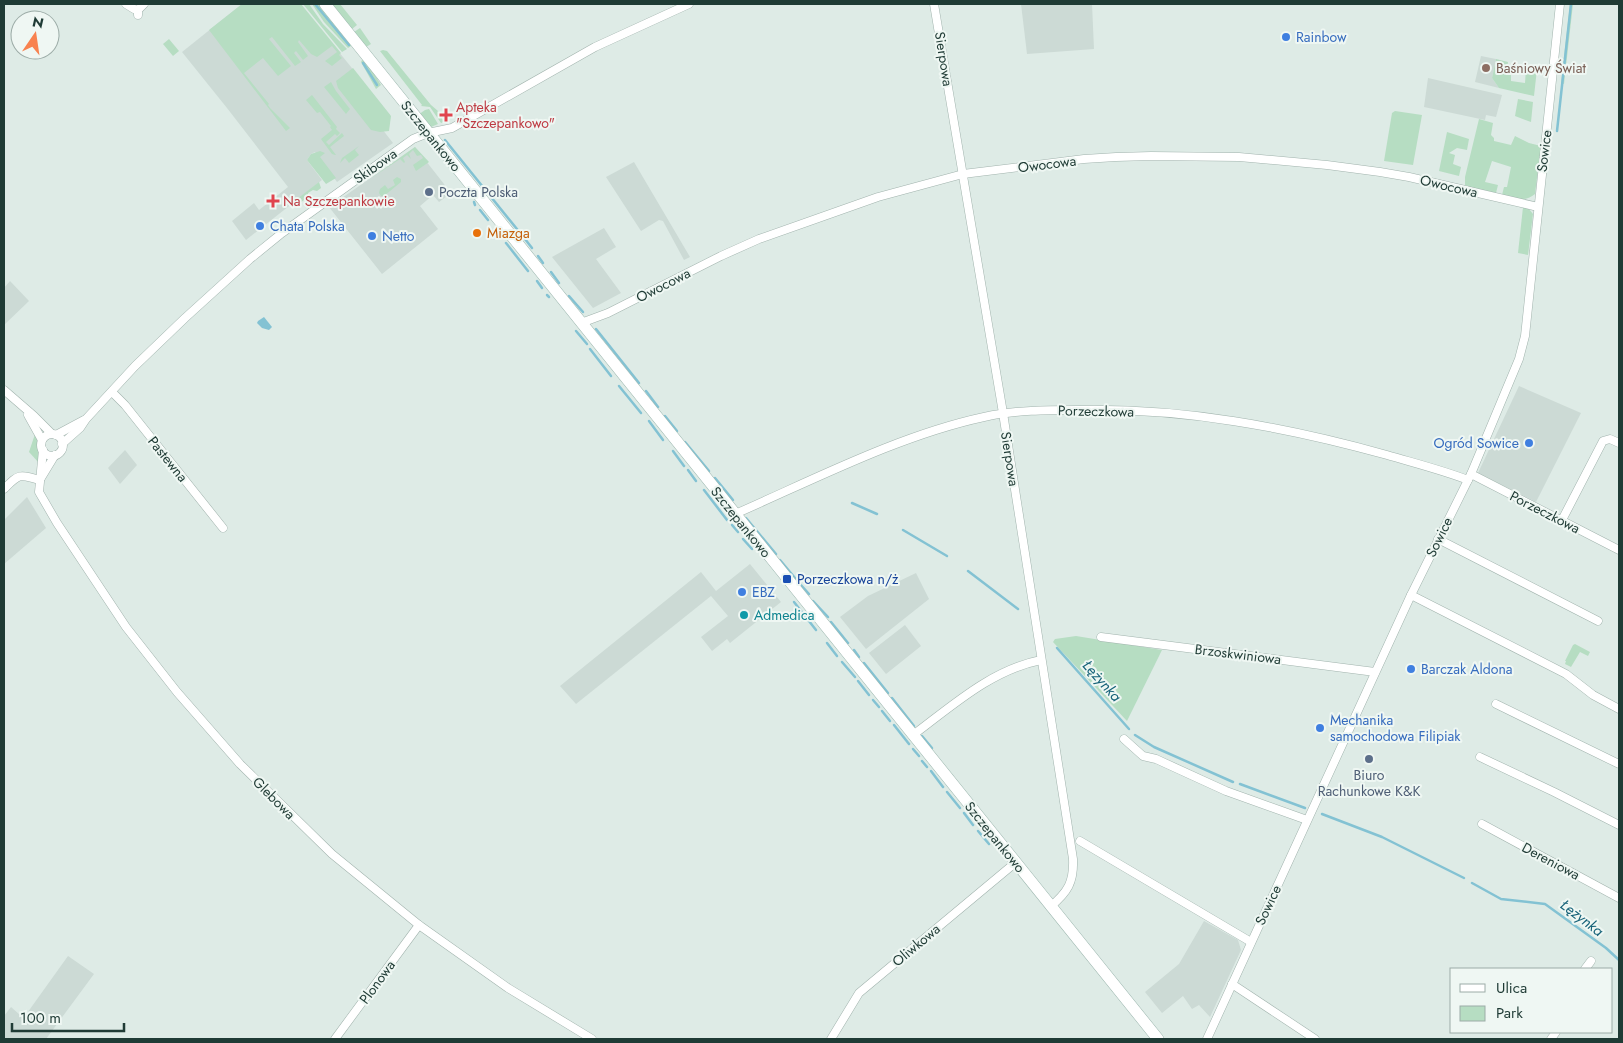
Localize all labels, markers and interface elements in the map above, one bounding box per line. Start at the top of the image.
north arrow [10,10,60,60]
text: N [30,11,46,33]
place label: Rainbow [1296,27,1347,47]
street label: Sierpowa [930,30,958,88]
marker: Rainbow [1280,31,1292,43]
place label: Baśniowy Świat [1496,58,1586,78]
marker: Baśniowy Świat [1480,62,1492,74]
street label: Szczepankowo [396,96,466,176]
place label: Apteka "Szczepankowo" [456,97,555,133]
marker: Apteka "Szczepankowo" [440,109,452,121]
street label: Sowice [1532,129,1556,173]
street label: Skibowa [349,144,401,188]
street label: Owocowa [1017,151,1077,177]
street label: Owocowa [1418,170,1480,202]
place label: Poczta Polska [439,182,518,202]
marker: Poczta Polska [423,186,435,198]
place label: Na Szczepankowie [283,191,395,211]
marker: Na Szczepankowie [267,195,279,207]
place label: Chata Polska [270,216,345,236]
marker: Chata Polska [254,220,266,232]
place label: Miazga [487,223,530,243]
place label: Netto [382,226,415,246]
marker: Miazga [471,227,483,239]
marker: Netto [366,230,378,242]
street label: Owocowa [632,263,694,307]
street label: Porzeczkowa [1058,400,1134,422]
street label: Sierpowa [996,430,1024,488]
street label: Pastewna [143,432,193,486]
place label: Ogród Sowice [1433,433,1519,453]
marker: Ogród Sowice [1523,437,1535,449]
street label: Szczepankowo [706,482,776,562]
street label: Porzeczkowa [1506,486,1584,538]
street label: Sowice [1421,514,1457,560]
place label: Porzeczkowa n/ż [797,569,899,589]
marker: Porzeczkowa n/ż [781,573,793,585]
place label: EBZ [752,582,775,602]
marker: EBZ [736,586,748,598]
place label: Admedica [754,605,814,625]
marker: Admedica [738,609,750,621]
street label: Brzoskwiniowa [1194,639,1282,669]
water label: Łężynka [1077,655,1127,707]
place label: Barczak Aldona [1421,659,1513,679]
marker: Barczak Aldona [1405,663,1417,675]
place label: Mechanika samochodowa Filipiak [1330,710,1461,746]
marker: Mechanika samochodowa Filipiak [1314,722,1326,734]
marker: Biuro Rachunkowe K&K [1363,753,1375,765]
place label: Biuro Rachunkowe K&K [1318,765,1420,801]
street label: Glebowa [248,772,300,824]
street label: Szczepankowo [960,797,1030,877]
street label: Dereniowa [1518,837,1584,885]
street label: Sowice [1250,882,1286,928]
water label: Łężynka [1556,894,1609,942]
street label: Oliwkowa [888,919,944,971]
street label: Plonowa [354,956,400,1008]
legend [1450,968,1613,1033]
text: Ulica [1496,977,1527,999]
scale bar [12,1000,125,1032]
text: Park [1496,1002,1523,1024]
text: 100 m [20,1007,61,1029]

